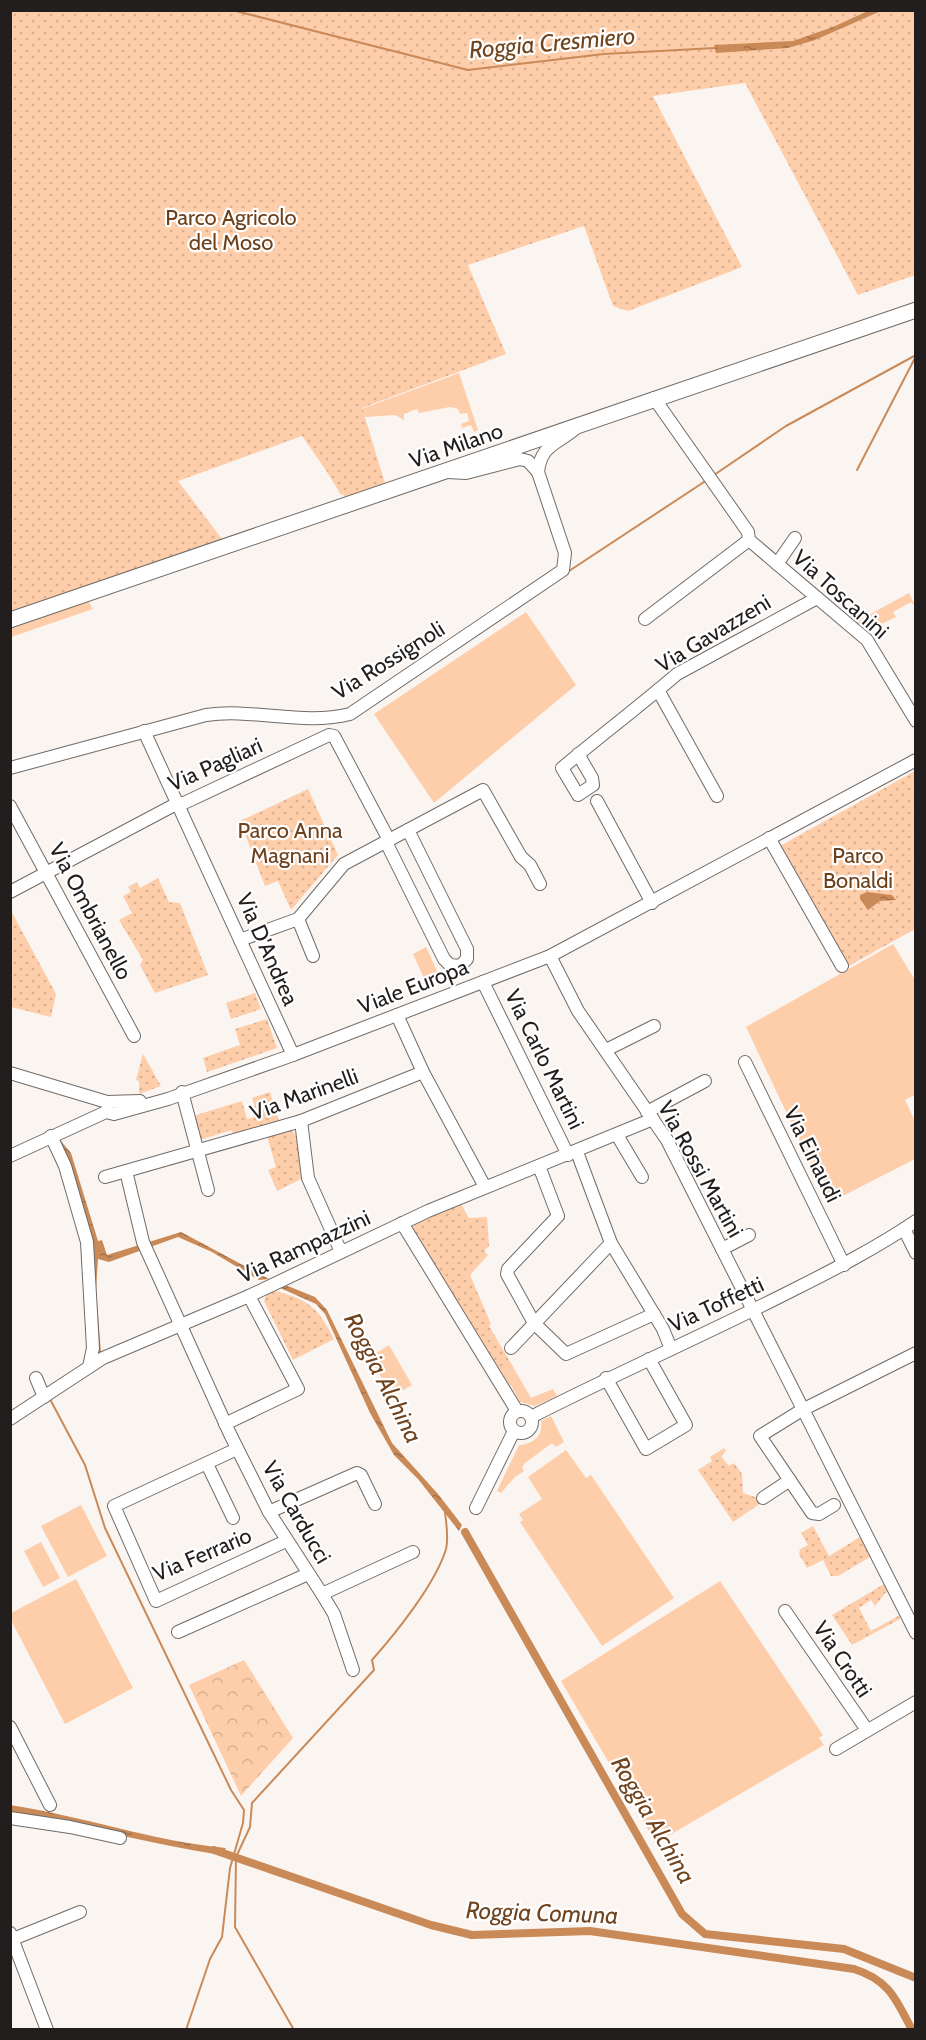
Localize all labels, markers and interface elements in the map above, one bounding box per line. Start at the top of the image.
water label: Roggia Cresmiero [468,21,636,64]
park label: Parco Agricolo del Moso [165,204,297,256]
street label: Via Milano [406,417,506,474]
street label: Via Toscanini [787,544,894,645]
street label: Via Gavazzeni [651,589,776,678]
street label: Via Rossignoli [327,615,450,706]
street label: Via Pagliari [164,732,267,797]
park label: Parco Anna Magnani [237,817,343,869]
street label: Via Ombrianello [43,838,138,984]
park label: Parco Bonaldi [823,842,893,894]
street label: Via D'Andrea [231,889,304,1010]
street label: Viale Europa [354,953,472,1020]
street label: Via Carlo Martini [499,985,590,1133]
street label: Via Marinelli [246,1062,362,1126]
street label: Via Rossi Martini [652,1096,749,1242]
street label: Via Einaudi [778,1102,847,1206]
street label: Via Rampazzini [234,1204,375,1289]
street label: Via Toffetti [664,1271,768,1338]
water label: Roggia Alchina [338,1308,429,1448]
street label: Via Carducci [256,1456,337,1568]
street label: Via Ferrario [149,1522,256,1587]
street label: Via Crotti [807,1616,878,1703]
water label: Roggia Alchina [605,1751,702,1889]
water label: Roggia Comuna [465,1895,619,1930]

